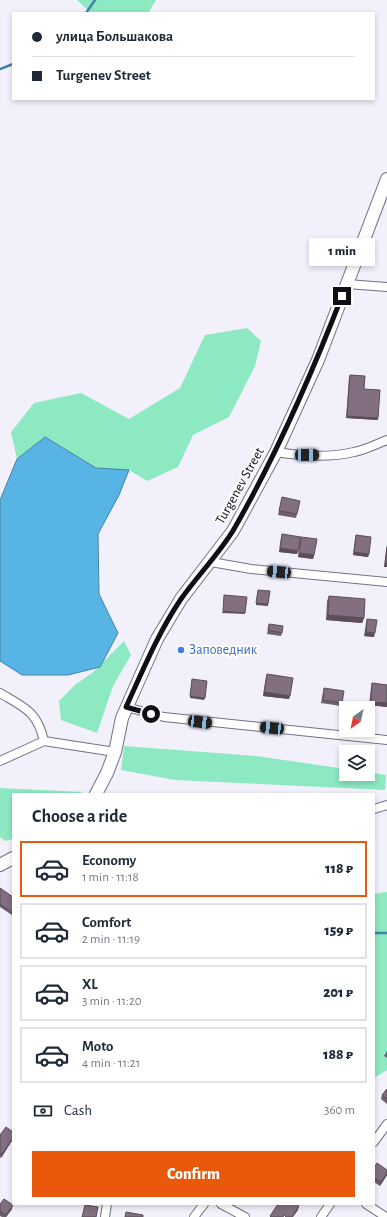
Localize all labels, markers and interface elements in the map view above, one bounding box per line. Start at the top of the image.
text: улица Большакова [56,29,173,44]
text: Turgenev Street [56,68,151,83]
callout: 1 min [309,238,375,266]
text: 1 min [328,245,356,258]
route end [333,287,351,305]
street label: Turgenev Street [213,445,267,527]
car [295,449,319,461]
car [267,565,291,579]
place label: Заповедник [189,643,258,657]
marker: Заповедник [176,645,186,655]
north arrow [339,701,375,737]
map controls [339,701,375,781]
route start [142,705,160,723]
car [187,715,213,729]
car [260,721,284,735]
button: layers [339,745,375,781]
text: Choose a ride [32,808,127,826]
icon: car [34,851,70,887]
text: Economy [82,853,136,868]
text: 118 ₽ [325,861,353,876]
text: 1 min · 11:18 [82,871,139,884]
icon: car [34,913,70,949]
text: Comfort [82,915,131,930]
text: 159 ₽ [324,923,353,938]
text: 2 min · 11:19 [82,933,140,946]
icon: car [34,975,70,1011]
text: XL [82,977,98,992]
text: 201 ₽ [323,985,353,1000]
text: 3 min · 11:20 [82,995,142,1008]
icon: car [34,1037,70,1073]
text: Moto [82,1039,114,1054]
text: 188 ₽ [323,1047,353,1062]
text: 4 min · 11:21 [82,1057,140,1070]
icon: cash [32,1100,54,1122]
text: Cash [64,1103,92,1118]
text: 360 m [324,1104,355,1117]
button: Confirm [32,1151,355,1197]

